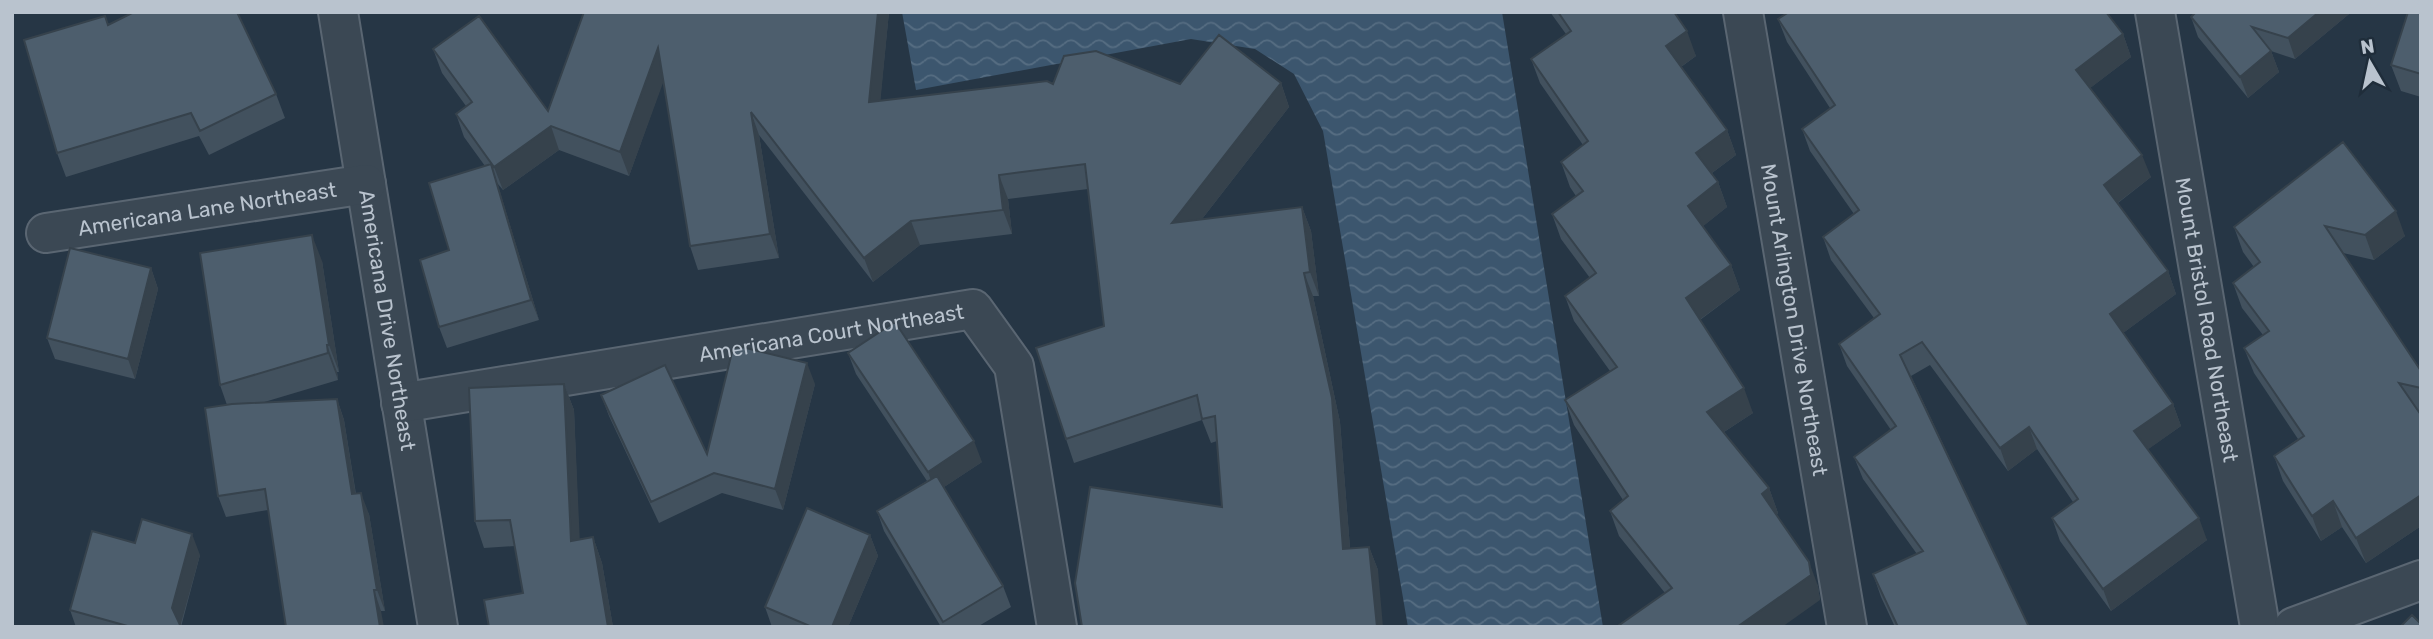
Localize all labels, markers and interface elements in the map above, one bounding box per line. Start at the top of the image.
north arrow [2335,28,2405,98]
text: N [2359,34,2376,59]
street label: Mount Arlington Drive Northeast [1756,162,1834,478]
street label: Mount Bristol Road Northeast [2171,175,2244,464]
street label: Americana Lane Northeast [76,176,338,240]
street label: Americana Drive Northeast [355,188,422,452]
street label: Americana Court Northeast [697,298,966,366]

